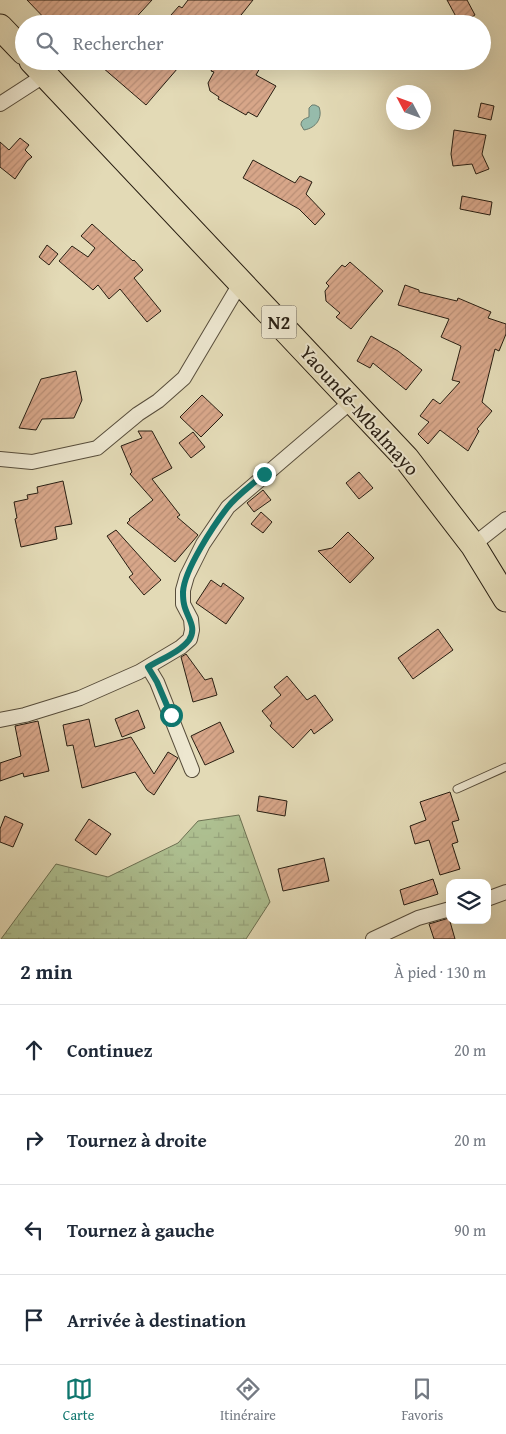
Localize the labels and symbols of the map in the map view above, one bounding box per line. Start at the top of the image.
north arrow [386,85,431,130]
road number: N2 [262,306,296,338]
street label: Yaoundé-Mbalmayo [293,338,427,482]
route end [253,463,276,486]
route start [160,704,183,727]

